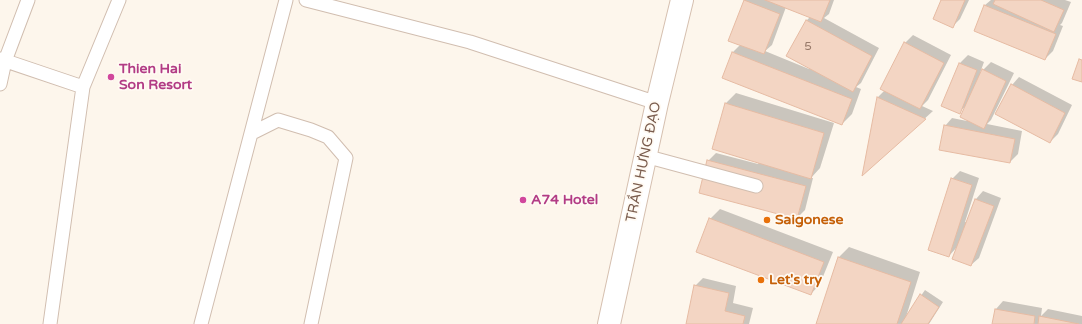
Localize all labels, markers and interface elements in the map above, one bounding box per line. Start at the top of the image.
house number: 5 [804,40,812,54]
place label: Thien Hai Son Resort [119,61,192,94]
marker: Thien Hai Son Resort [106,72,116,82]
street label: TRẦN HƯNG ĐẠO [623,100,665,224]
place label: A74 Hotel [531,192,598,208]
marker: A74 Hotel [518,195,528,205]
place label: Saigonese [775,212,843,228]
marker: Saigonese [762,215,772,225]
place label: Let's try [769,272,822,288]
marker: Let's try [756,275,766,285]

